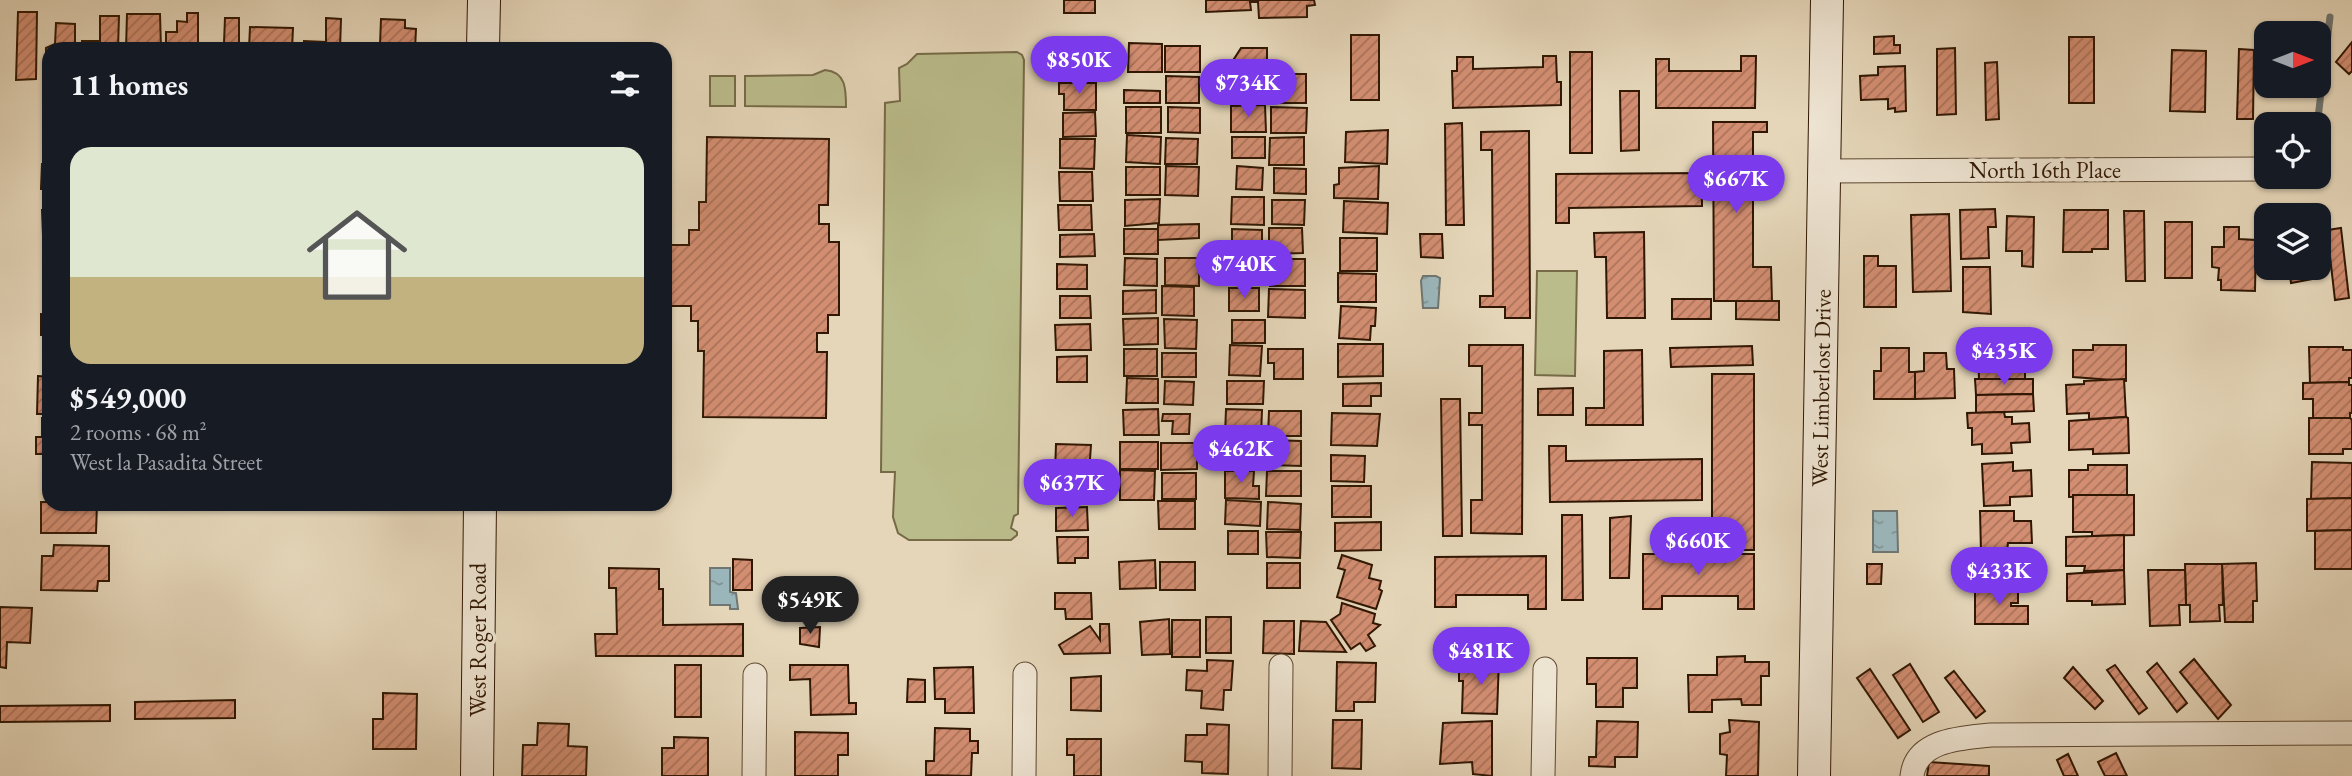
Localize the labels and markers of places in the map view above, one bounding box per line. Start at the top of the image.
pin: $850K [1030,36,1128,96]
pin: $734K [1199,60,1297,119]
pin: $667K [1687,156,1785,215]
pin: $740K [1195,240,1293,300]
pin: $435K [1955,328,2053,387]
pin: $462K [1192,426,1290,485]
pin: $637K [1023,460,1121,519]
pin: $660K [1649,518,1747,577]
pin: $433K [1950,548,2048,607]
pin: $549K [761,576,859,636]
pin: $481K [1432,628,1530,687]

